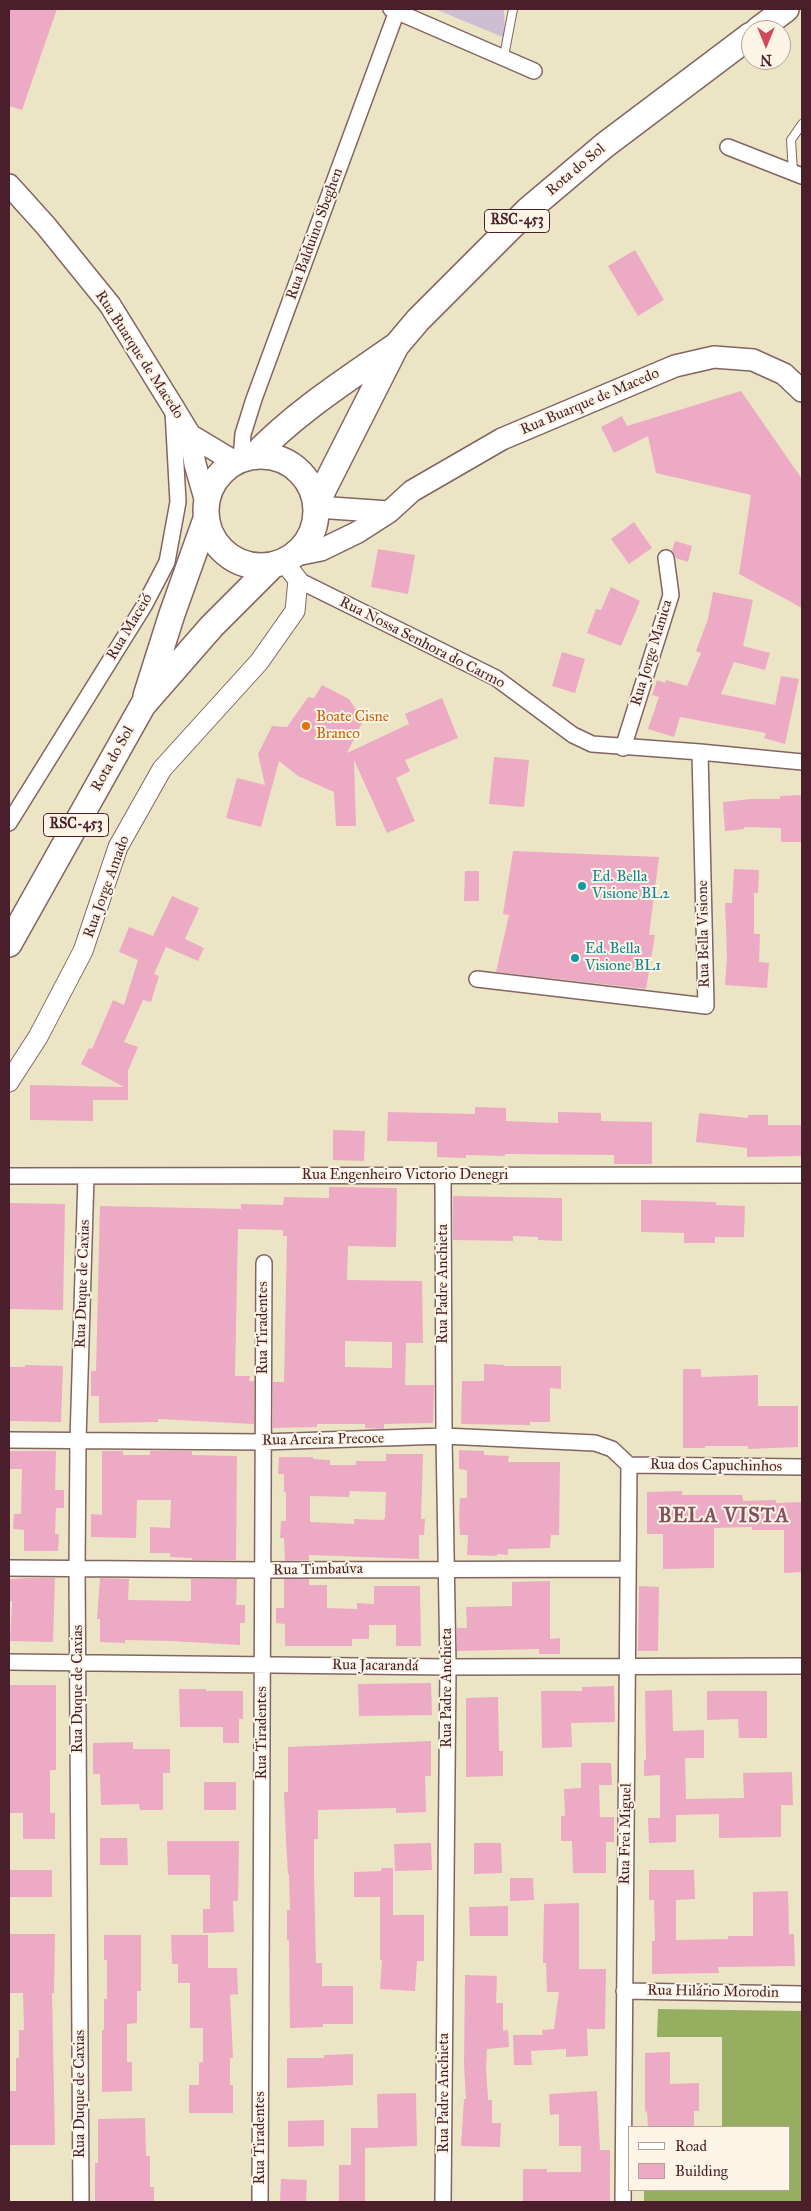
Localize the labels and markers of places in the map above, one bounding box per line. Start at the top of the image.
place label: Boate Cisne Branco [316,708,389,743]
marker: Boate Cisne Branco [300,720,312,732]
place label: Ed. Bella Visione BL2 [592,868,670,903]
marker: Ed. Bella Visione BL2 [576,880,588,892]
place label: Ed. Bella Visione BL1 [585,940,661,975]
marker: Ed. Bella Visione BL1 [569,952,581,964]

